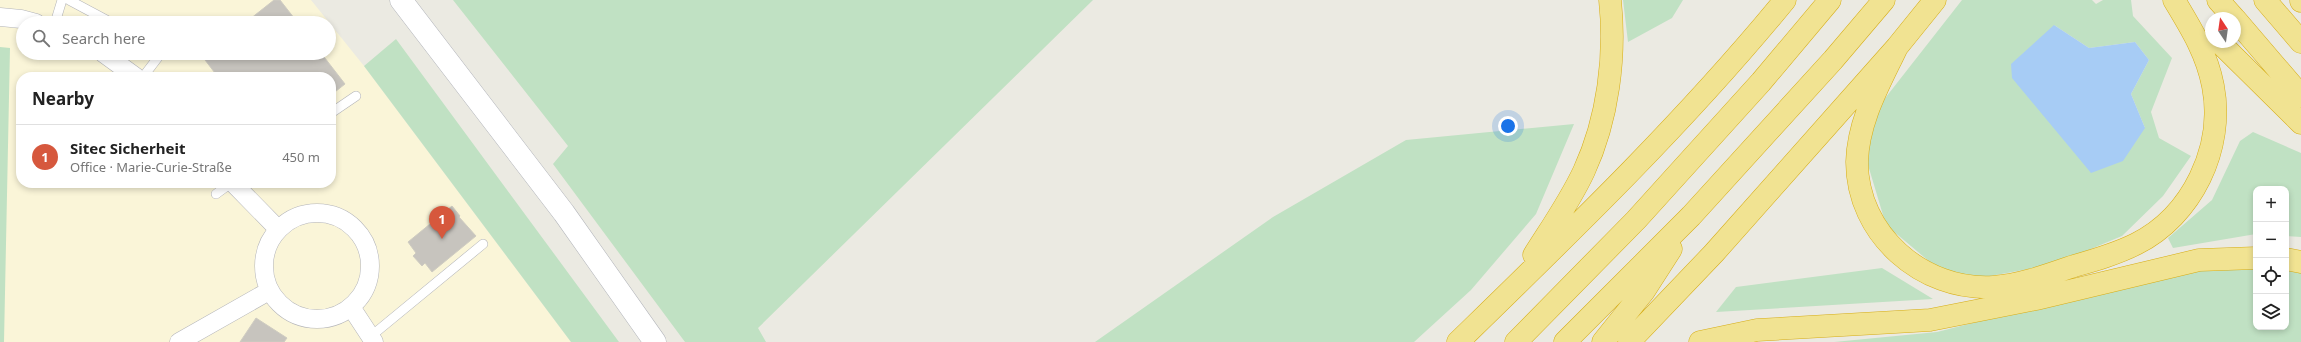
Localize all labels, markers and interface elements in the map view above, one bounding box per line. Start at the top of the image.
north arrow [2205,12,2241,48]
search box [16,16,336,60]
icon: search [30,27,52,49]
text: Search here [62,28,145,48]
text: Nearby [32,87,94,110]
your location [1498,116,1518,136]
text: Sitec Sicherheit [70,138,185,158]
text: 1 [41,148,49,166]
text: 450 m [282,148,320,166]
text: Office · Marie-Curie-Straße [70,158,232,176]
map controls [2253,186,2289,330]
button: + [2253,186,2289,222]
pin: 1 [429,206,455,239]
button: − [2253,222,2289,258]
button: locate [2253,258,2289,294]
button: layers [2253,294,2289,330]

